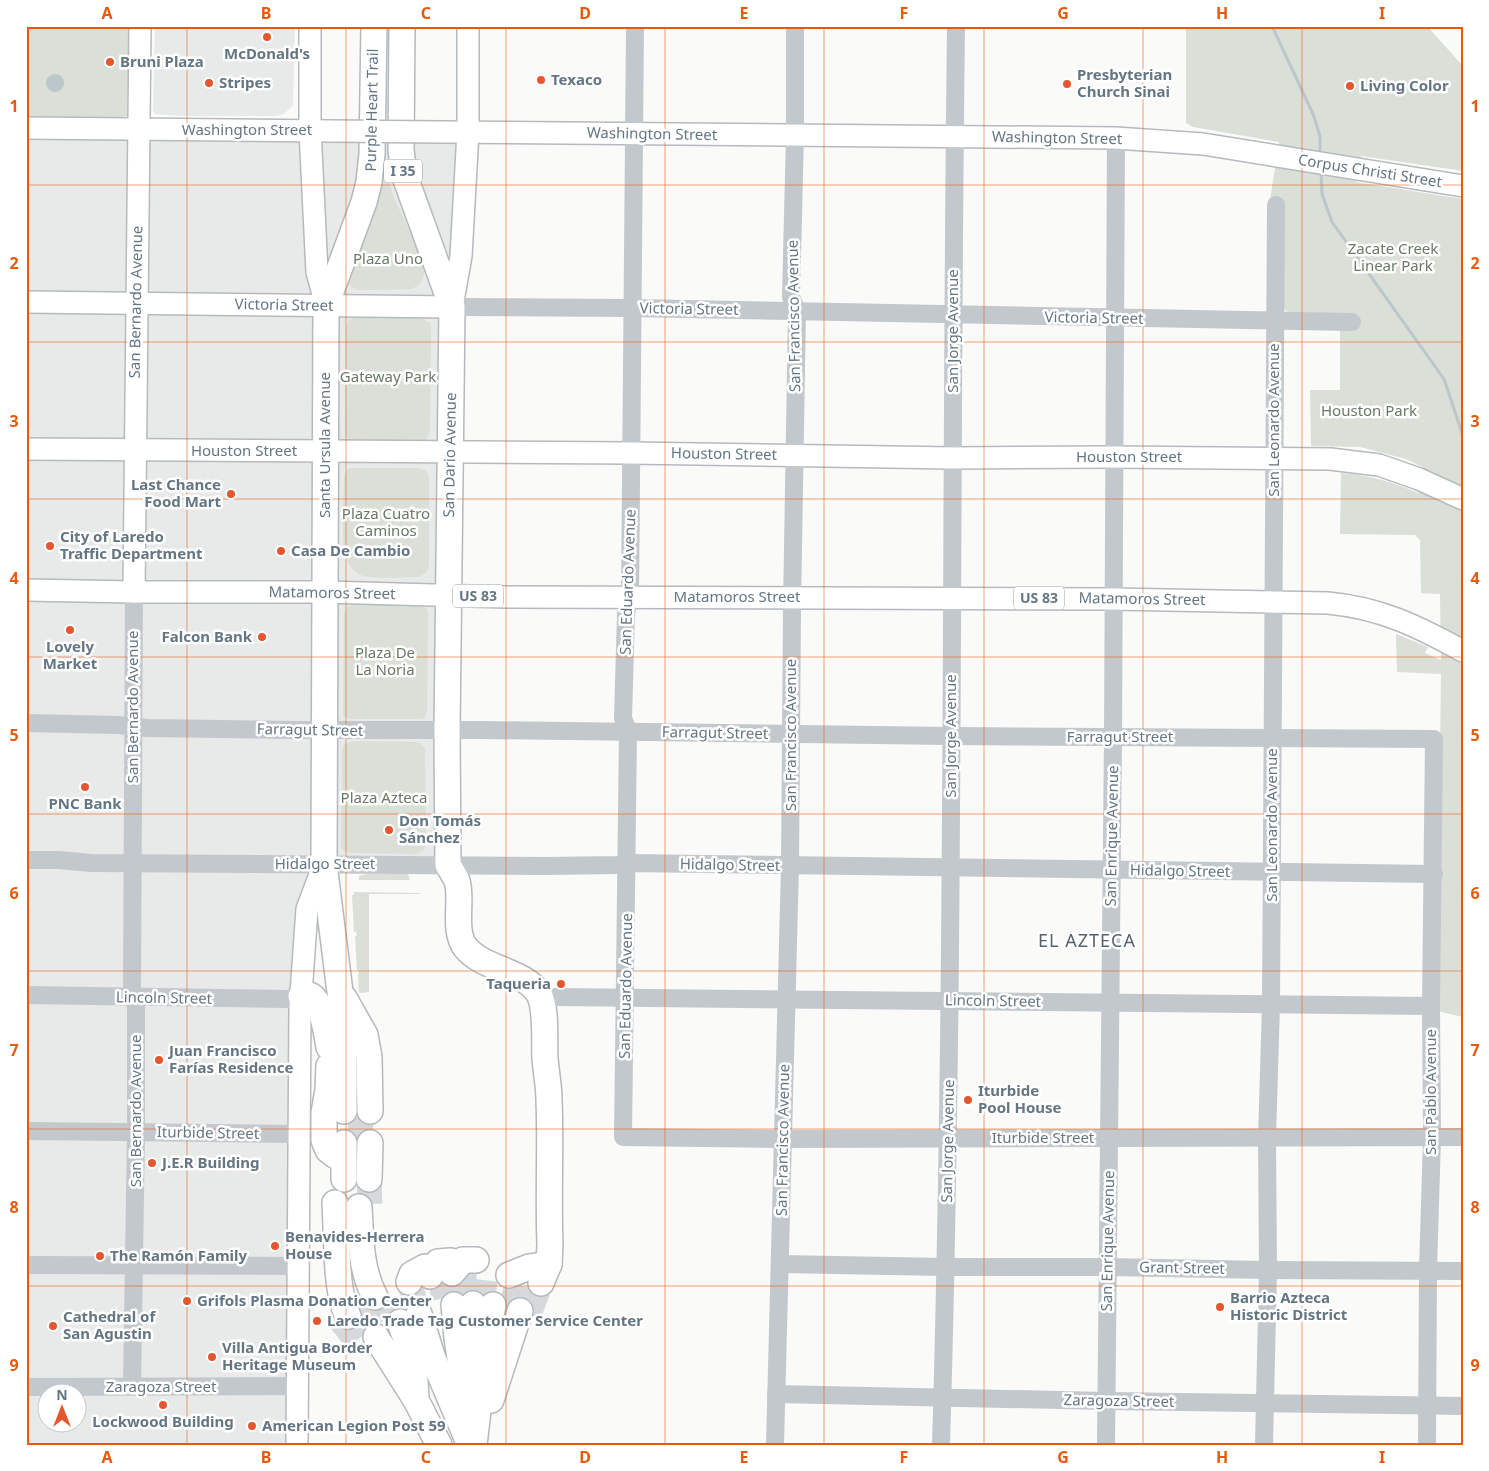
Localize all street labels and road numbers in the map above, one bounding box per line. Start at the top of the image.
street label: Purple Heart Trail [360,48,382,172]
street label: Washington Street [182,119,313,139]
street label: Washington Street [587,122,718,144]
street label: Washington Street [992,126,1123,148]
street label: Corpus Christi Street [1297,149,1444,191]
road number: I 35 [384,160,422,182]
street label: San Bernardo Avenue [124,225,146,378]
street label: San Francisco Avenue [782,240,804,392]
street label: San Jorge Avenue [942,269,962,393]
street label: Victoria Street [234,293,334,315]
street label: Victoria Street [639,297,739,319]
street label: Victoria Street [1044,306,1144,328]
street label: San Leonardo Avenue [1263,343,1283,497]
street label: Santa Ursula Avenue [314,372,334,518]
street label: San Dario Avenue [438,392,460,518]
street label: Houston Street [191,440,298,460]
street label: Houston Street [671,442,778,464]
street label: Houston Street [1076,446,1183,466]
street label: San Eduardo Avenue [614,509,640,655]
street label: Matamoros Street [268,581,396,603]
road number: US 83 [453,584,503,608]
street label: Matamoros Street [674,586,801,606]
road number: US 83 [1014,586,1064,610]
street label: Matamoros Street [1078,587,1206,609]
street label: San Bernardo Avenue [122,631,142,783]
street label: San Francisco Avenue [780,659,800,811]
street label: San Jorge Avenue [940,674,960,798]
street label: Farragut Street [257,718,364,740]
street label: Farragut Street [662,721,769,743]
street label: Farragut Street [1067,726,1174,746]
street label: San Leonardo Avenue [1261,748,1281,902]
street label: San Enrique Avenue [1100,765,1122,907]
street label: Hidalgo Street [275,853,376,873]
street label: Hidalgo Street [680,853,781,875]
street label: Hidalgo Street [1130,859,1231,881]
street label: San Eduardo Avenue [614,913,636,1059]
street label: Lincoln Street [116,986,213,1008]
street label: Lincoln Street [945,989,1042,1011]
street label: San Pablo Avenue [1420,1029,1440,1155]
street label: San Bernardo Avenue [125,1035,145,1187]
street label: San Francisco Avenue [771,1064,793,1216]
street label: San Jorge Avenue [936,1079,958,1203]
street label: Iturbide Street [157,1121,260,1143]
street label: Iturbide Street [992,1127,1095,1147]
street label: San Enrique Avenue [1096,1170,1118,1312]
street label: Grant Street [1139,1256,1226,1278]
street label: Zaragoza Street [106,1376,217,1396]
street label: Zaragoza Street [1063,1389,1175,1411]

